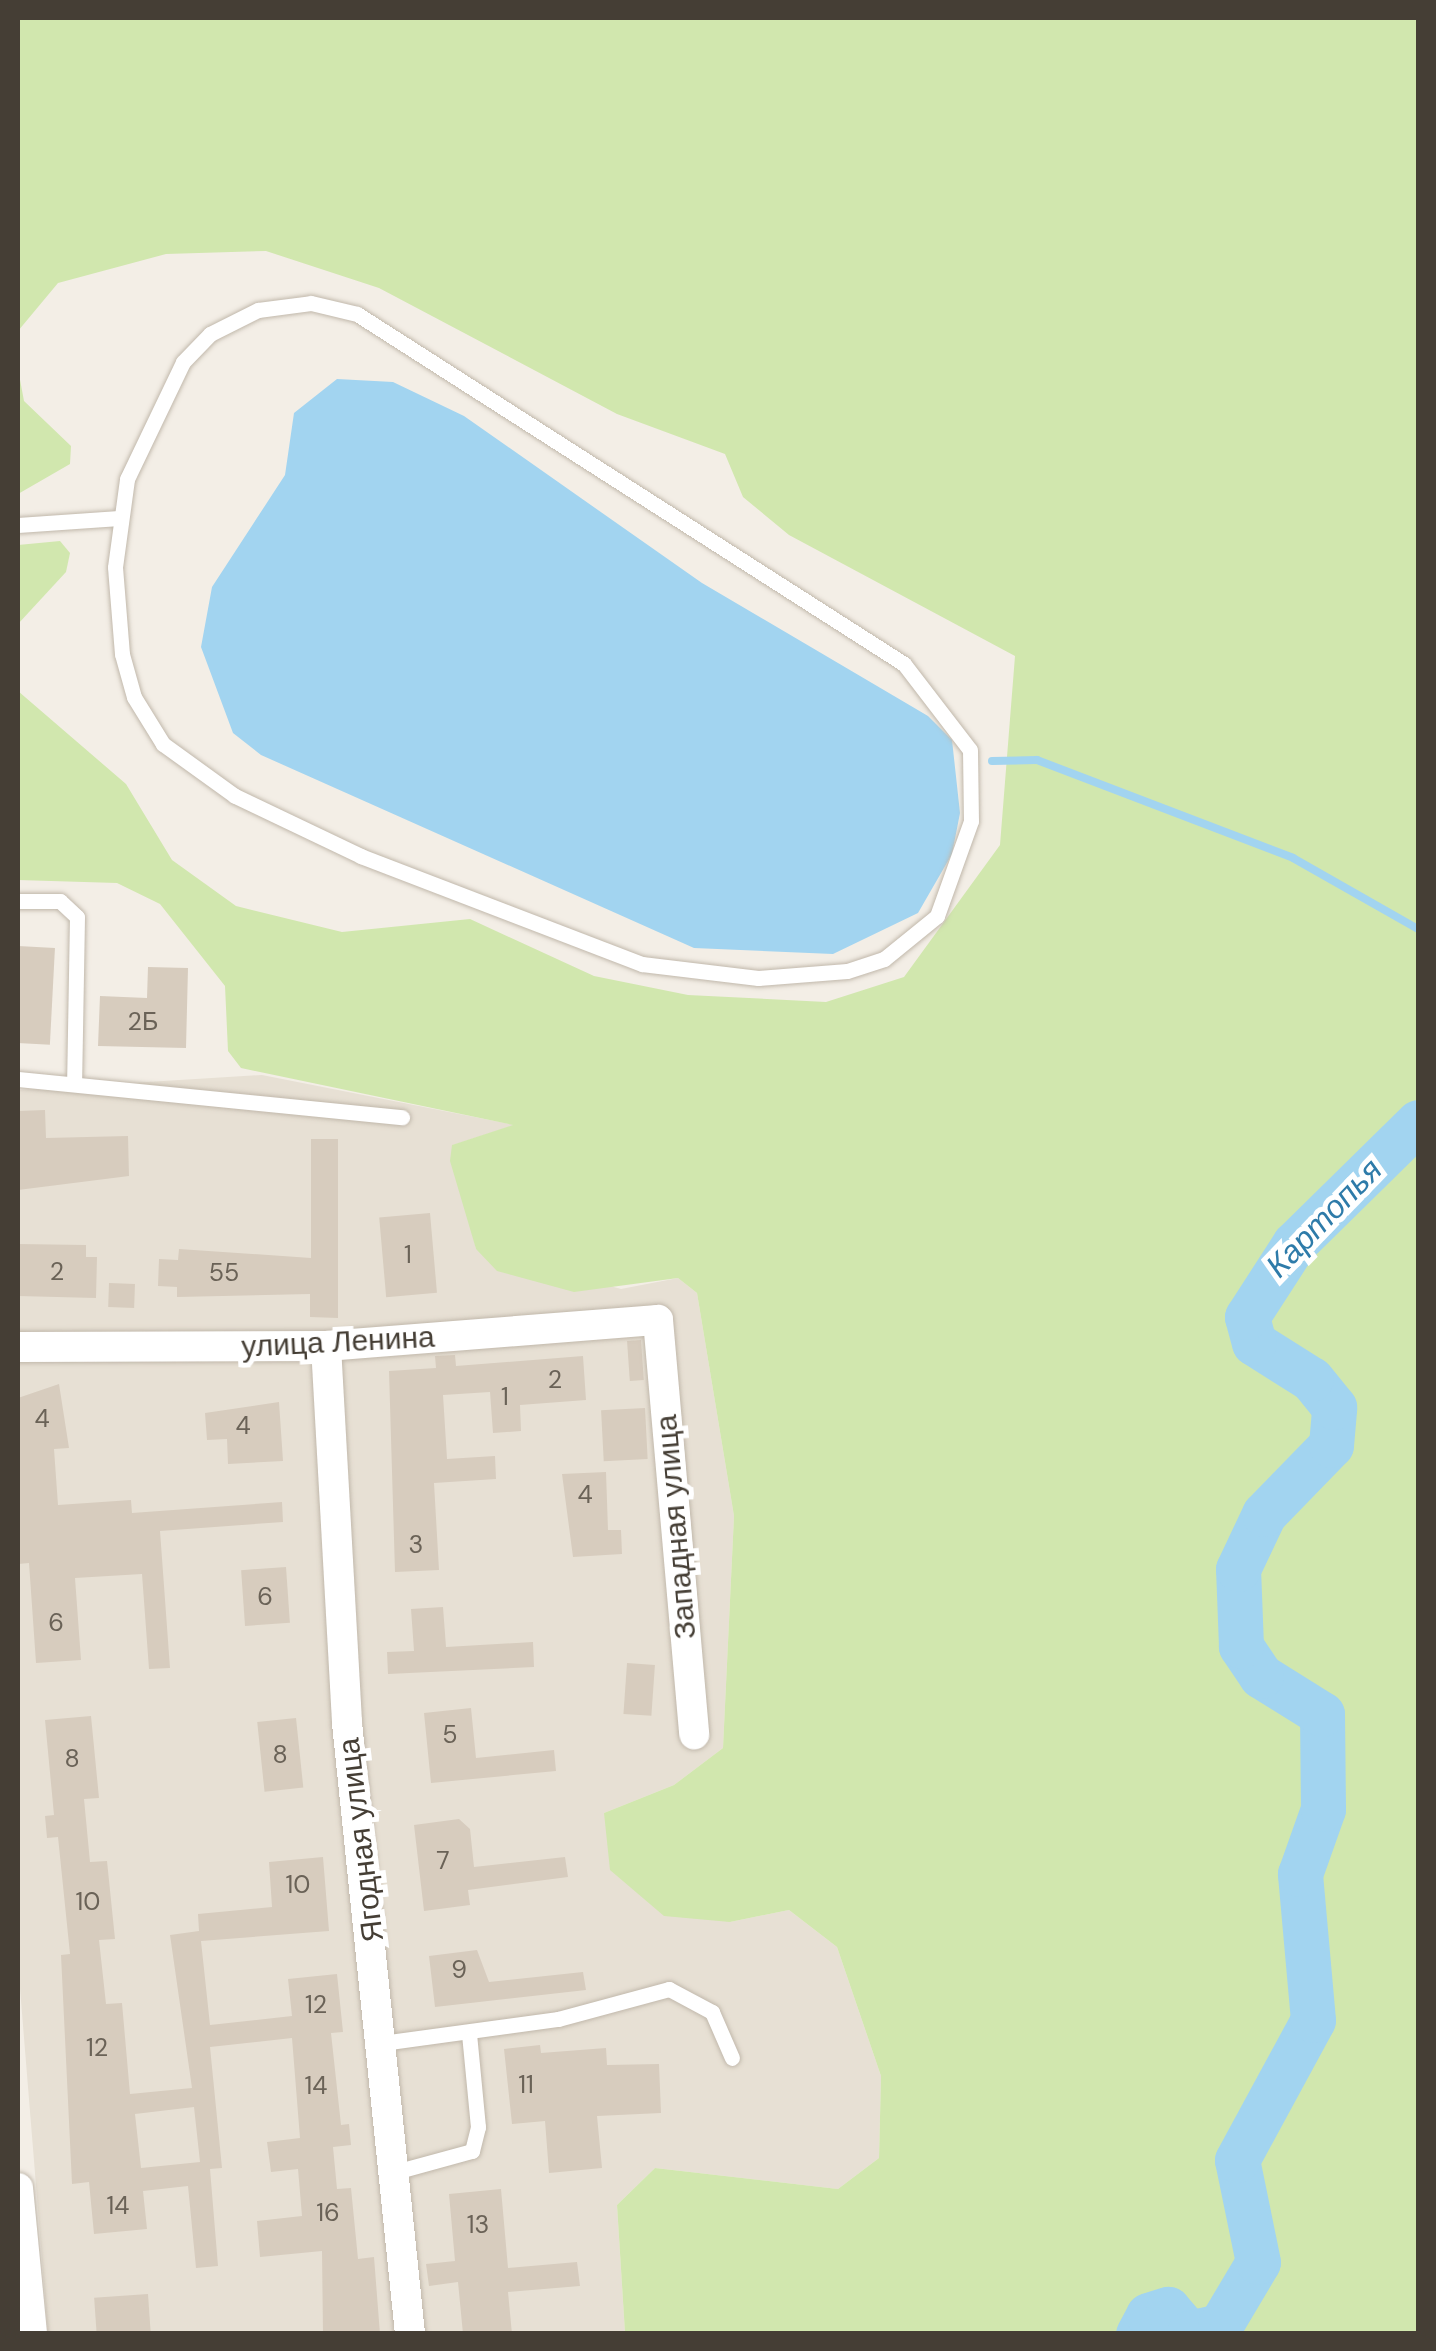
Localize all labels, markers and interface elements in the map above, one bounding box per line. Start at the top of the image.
house number: 2Б [128,1007,158,1037]
water label: Картопья [1258,1151,1390,1285]
house number: 1 [404,1240,412,1270]
house number: 2 [50,1257,64,1287]
house number: 55 [209,1258,239,1288]
street label: улица Ленина [240,1319,436,1365]
house number: 2 [548,1365,562,1395]
house number: 1 [501,1382,509,1412]
house number: 4 [34,1404,50,1434]
house number: 4 [235,1411,251,1441]
street label: Западная улица [648,1413,704,1641]
house number: 4 [577,1480,593,1510]
house number: 3 [409,1530,423,1560]
house number: 6 [257,1582,273,1612]
house number: 6 [48,1608,64,1638]
house number: 5 [442,1720,458,1750]
street label: Ягодная улица [331,1736,391,1944]
house number: 8 [272,1740,288,1770]
house number: 8 [64,1744,80,1774]
house number: 7 [436,1846,450,1876]
house number: 10 [286,1870,310,1900]
house number: 10 [76,1887,100,1917]
house number: 9 [451,1955,467,1985]
house number: 12 [305,1990,327,2020]
house number: 12 [86,2033,108,2063]
house number: 11 [518,2070,534,2100]
house number: 14 [305,2071,327,2101]
house number: 14 [107,2191,129,2221]
house number: 16 [316,2198,340,2228]
house number: 13 [467,2210,489,2240]

